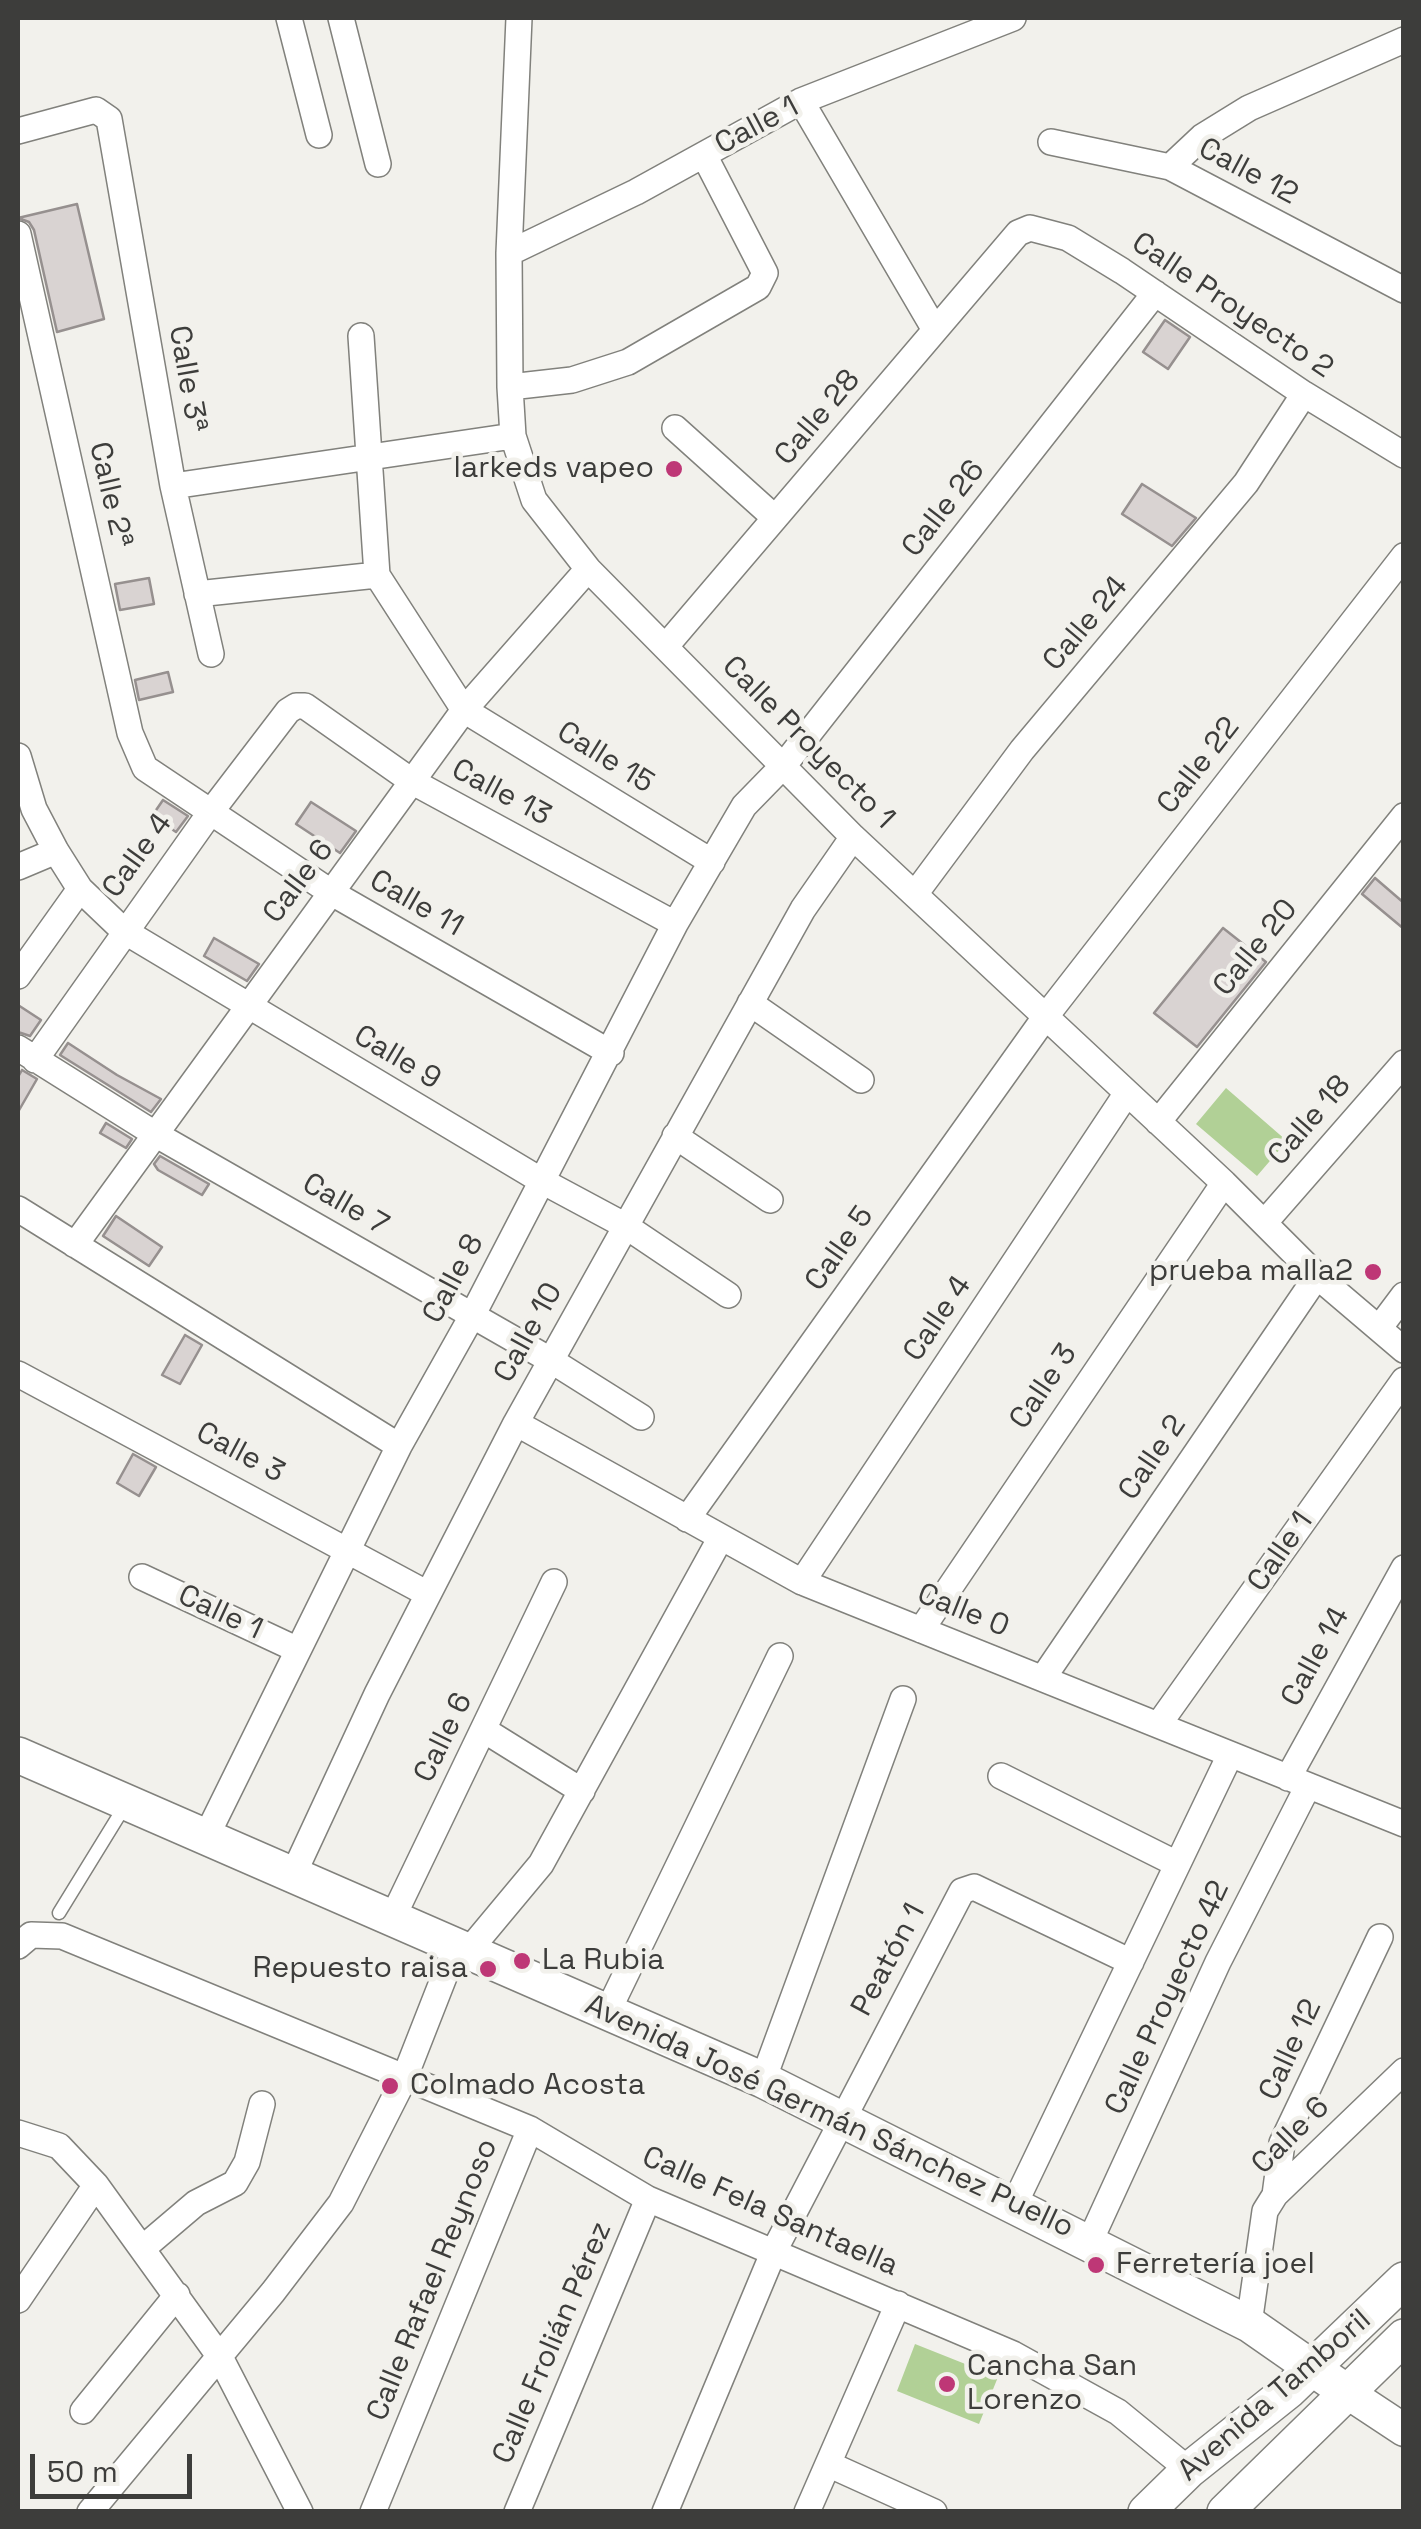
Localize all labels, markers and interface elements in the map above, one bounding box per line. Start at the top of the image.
street label: Calle 1 [709,89,805,163]
street label: Calle 12 [1192,131,1304,213]
street label: Calle Proyecto 2 [1124,225,1340,387]
street label: Calle 3ª [160,323,214,435]
street label: Calle 28 [768,363,868,473]
street label: Calle 2ª [80,439,140,551]
place label: larkeds vapeo [454,451,654,487]
street label: Calle 26 [895,453,993,565]
marker: larkeds vapeo [663,458,685,480]
street label: Calle 24 [1036,569,1136,679]
street label: Calle Proyecto 1 [714,649,902,837]
street label: Calle 22 [1150,710,1248,822]
street label: Calle 15 [550,714,660,802]
street label: Calle 13 [445,752,557,834]
street label: Calle 4 [95,807,181,905]
street label: Calle 6 [256,833,342,931]
street label: Calle 11 [363,863,469,945]
street label: Calle 20 [1206,892,1306,1004]
street label: Calle 9 [347,1018,447,1098]
street label: Calle 18 [1261,1068,1359,1174]
street label: Calle 7 [295,1166,395,1244]
street label: Calle 5 [798,1200,882,1298]
street label: Calle 8 [416,1228,492,1330]
place label: prueba malla2 [1149,1254,1353,1290]
marker: prueba malla2 [1362,1261,1384,1283]
street label: Calle 4 [896,1269,980,1369]
street label: Calle 10 [487,1277,571,1389]
street label: Calle 3 [1003,1338,1085,1436]
street label: Calle 2 [1112,1409,1194,1507]
street label: Calle 3 [190,1415,290,1491]
street label: Calle 1 [1241,1505,1321,1599]
street label: Calle 0 [912,1576,1014,1646]
street label: Calle 1 [172,1578,268,1648]
street label: Calle 14 [1274,1601,1358,1713]
street label: Calle 6 [407,1687,481,1789]
street label: Calle Proyecto 42 [1098,1875,1238,2121]
street label: Peatón 1 [844,1898,934,2022]
place label: La Rubia [542,1943,665,1979]
marker: La Rubia [511,1950,533,1972]
place label: Repuesto raisa [253,1951,468,1987]
marker: Repuesto raisa [477,1958,499,1980]
street label: Avenida José Germán Sánchez Puello [579,1988,1079,2246]
street label: Calle 12 [1252,1994,1330,2106]
place label: Colmado Acosta [410,2068,645,2104]
marker: Colmado Acosta [379,2075,401,2097]
street label: Calle 6 [1245,2090,1337,2182]
street label: Calle Rafael Reynoso [360,2134,506,2426]
street label: Calle Fela Santaella [636,2139,904,2285]
street label: Calle Frolián Pérez [486,2217,620,2469]
place label: Ferretería joel [1116,2247,1315,2283]
marker: Ferretería joel [1085,2254,1107,2276]
street label: Avenida Tamboril [1171,2302,1379,2490]
place label: Cancha San Lorenzo [967,2349,1137,2420]
marker: Cancha San Lorenzo [936,2373,958,2395]
scale bar [35,2434,198,2496]
text: 50 m [47,2452,118,2491]

